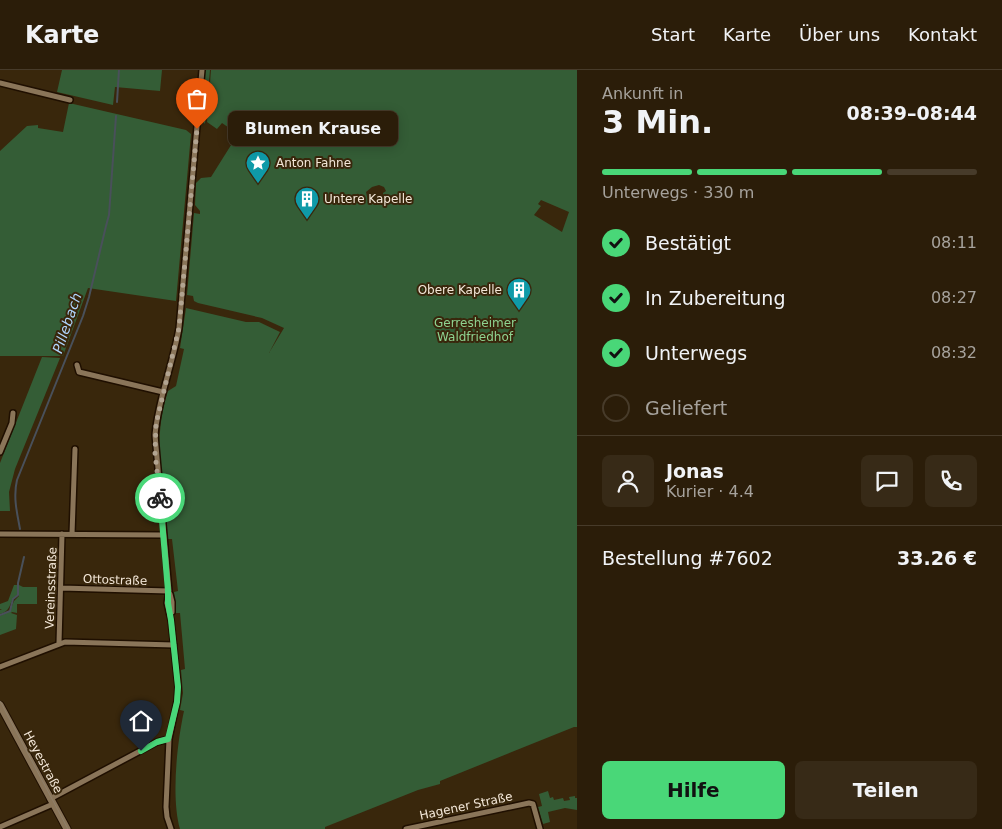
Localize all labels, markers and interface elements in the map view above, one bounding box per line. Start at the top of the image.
text: Karte [25,21,99,49]
text: Start [651,24,695,45]
text: Karte [723,24,771,45]
text: Über uns [799,24,880,45]
text: Kontakt [908,24,977,45]
pin [176,78,218,129]
text: Ankunft in [602,84,683,103]
icon: bag [183,85,211,113]
text: 08:39–08:44 [847,102,977,124]
text: 3 Min. [602,103,713,141]
callout: Blumen Krause [227,112,397,146]
text: Blumen Krause [245,119,381,138]
place icon: Anton Fahne [245,150,271,184]
place label: Anton Fahne [276,156,351,170]
text: Unterwegs · 330 m [602,183,754,202]
building icon: Untere Kapelle [294,186,320,220]
place label: Untere Kapelle [324,192,412,206]
icon: check [602,229,630,257]
text: Bestätigt [645,232,731,254]
text: 08:11 [931,233,977,252]
building icon: Obere Kapelle [506,277,532,311]
place label: Obere Kapelle [418,283,502,297]
icon: check [602,284,630,312]
text: In Zubereitung [645,287,785,309]
text: 08:27 [931,288,977,307]
water label: Pillebach [49,291,85,355]
park label: Gerresheimer Waldfriedhof [434,316,516,344]
icon: check [602,339,630,367]
text: Unterwegs [645,342,747,364]
text: 08:32 [931,343,977,362]
text: Geliefert [645,397,727,419]
button: person [602,455,654,507]
button: chat [861,455,913,507]
button: phone [925,455,977,507]
text: Jonas [666,460,724,482]
courier [135,473,185,523]
text: Kurier · 4.4 [666,482,754,501]
icon: bike [146,484,174,512]
street label: Vereinsstraße [43,547,59,629]
text: Bestellung #7602 [602,547,773,569]
text: 33.26 € [897,547,977,569]
street label: Ottostraße [83,572,147,588]
pin [120,700,162,751]
icon: home [127,707,155,735]
street label: Heyestraße [21,728,65,796]
button: Hilfe [602,761,785,819]
button: Teilen [795,761,977,819]
street label: Hagener Straße [418,789,514,823]

